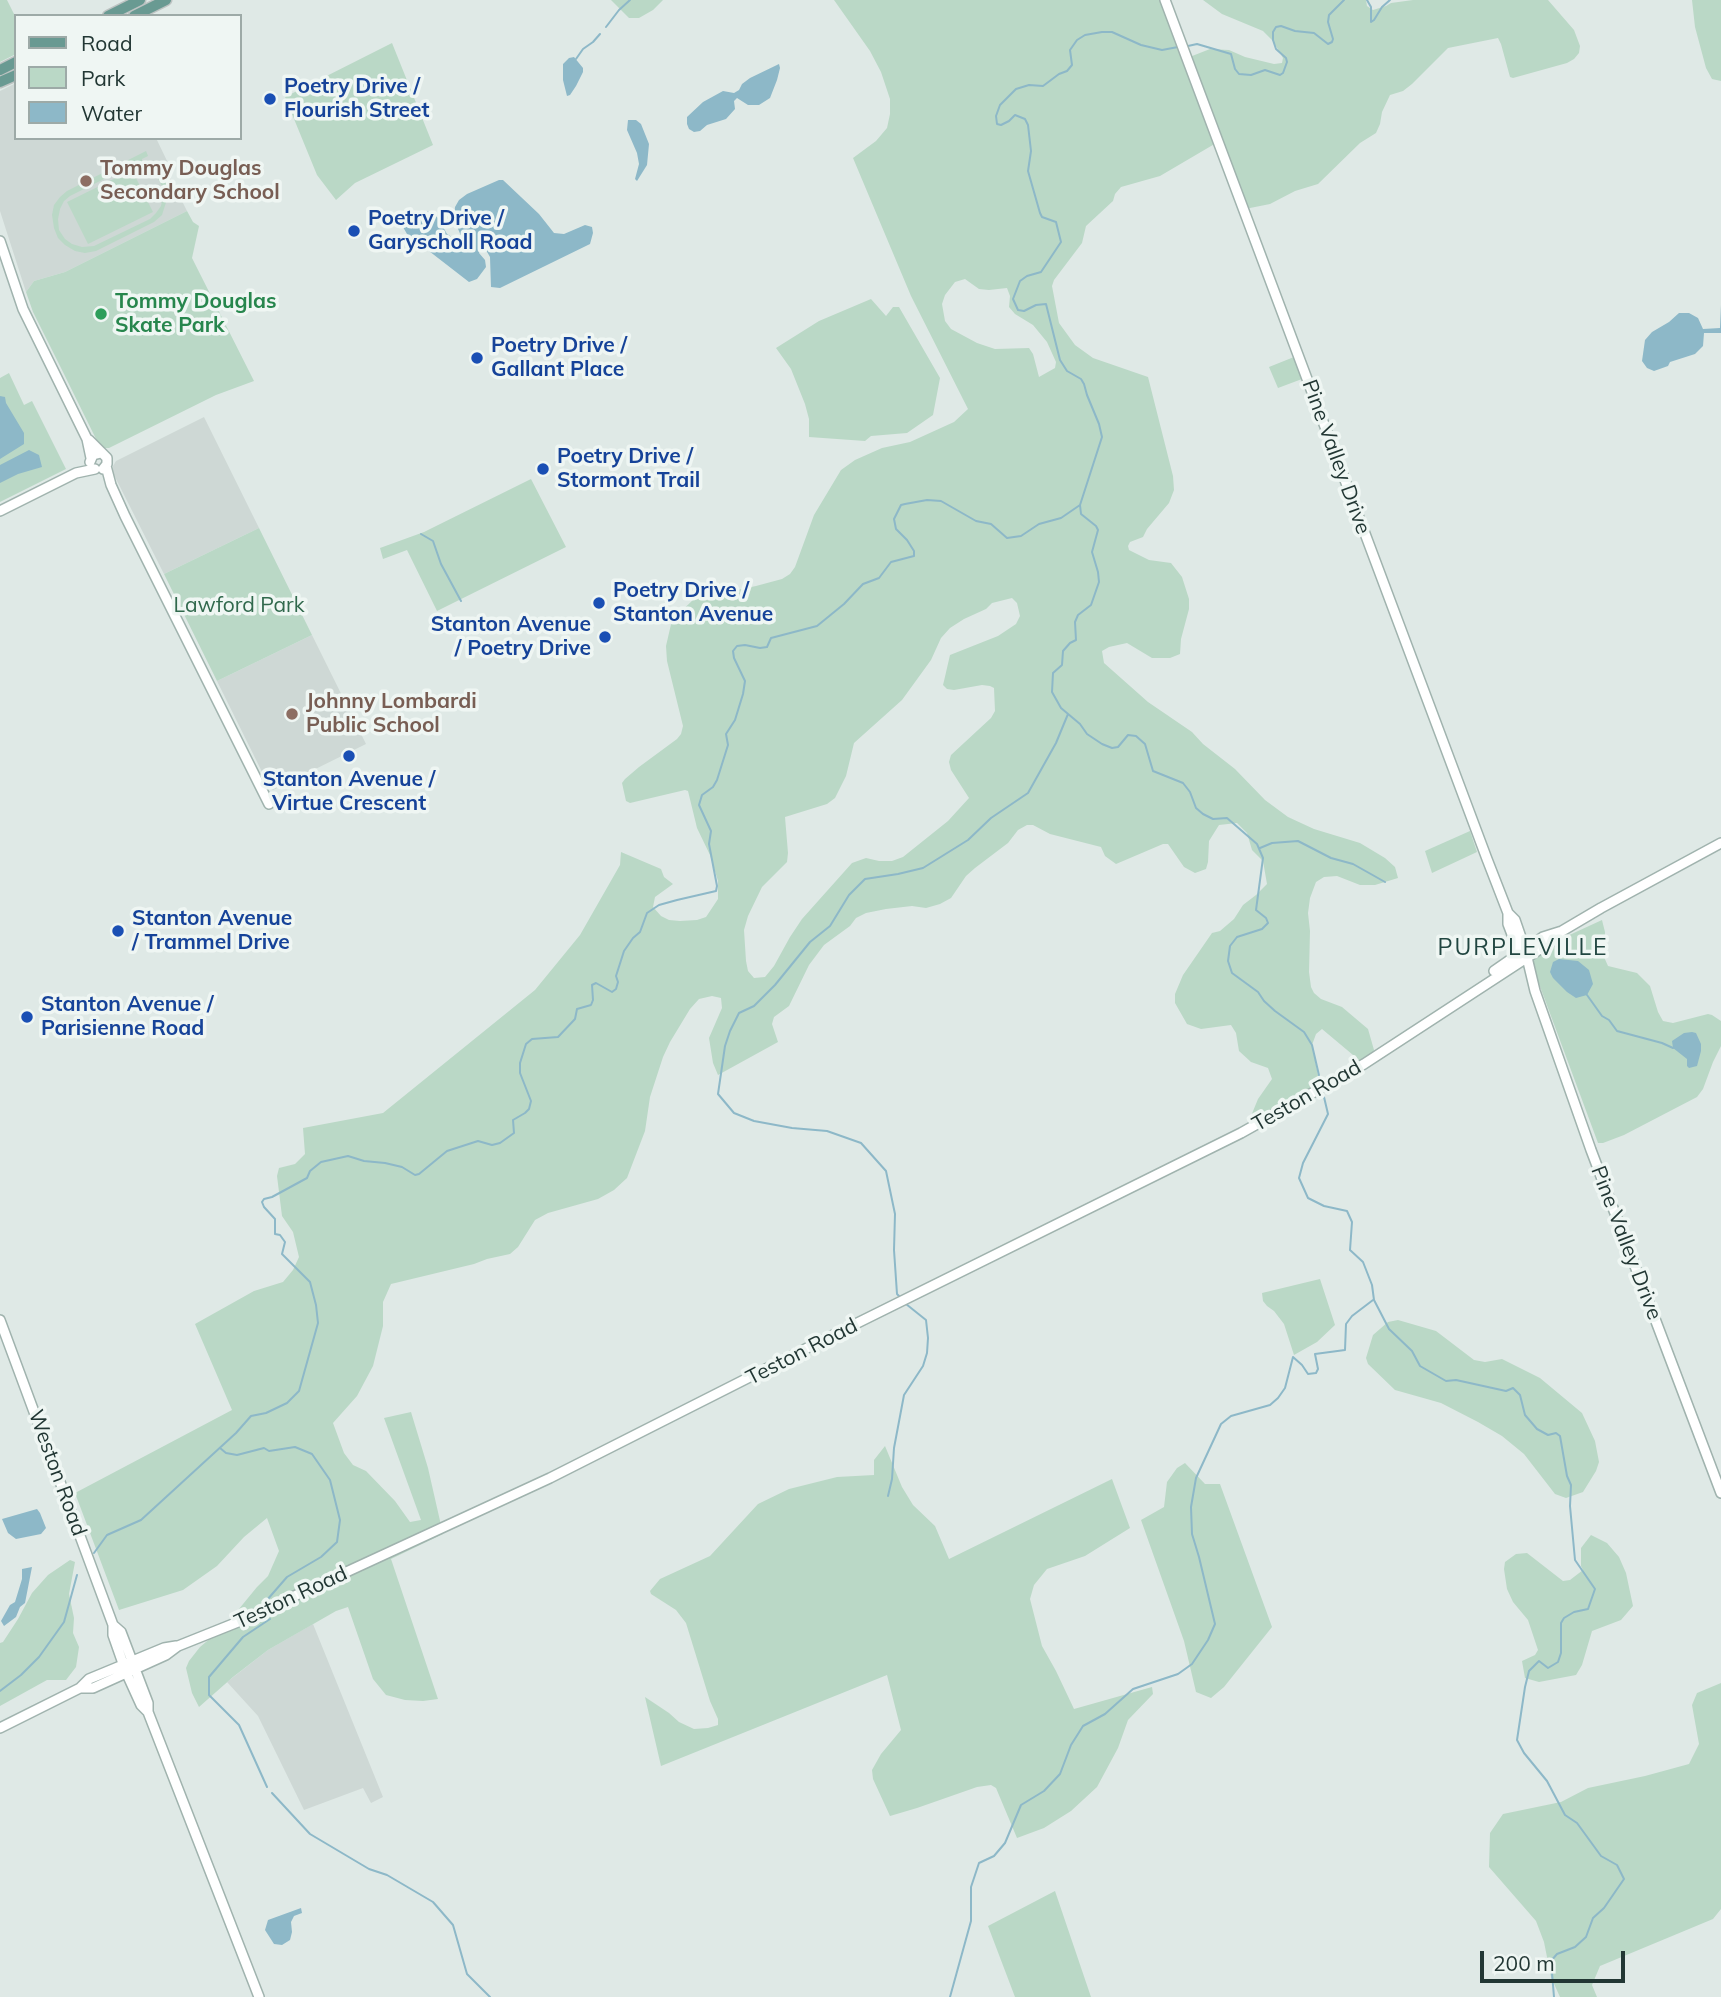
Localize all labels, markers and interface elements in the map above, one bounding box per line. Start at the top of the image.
legend [14,14,242,140]
text: Road [81,30,132,56]
text: Park [81,65,125,91]
place label: Poetry Drive / Flourish Street [284,74,430,124]
marker: Poetry Drive / Flourish Street [262,91,278,107]
text: Water [81,100,142,126]
place label: Tommy Douglas Secondary School [100,156,280,206]
marker: Tommy Douglas Secondary School [78,173,94,189]
place label: Poetry Drive / Garyscholl Road [368,206,532,256]
marker: Poetry Drive / Garyscholl Road [346,223,362,239]
place label: Tommy Douglas Skate Park [115,289,277,339]
marker: Tommy Douglas Skate Park [93,306,109,322]
place label: Poetry Drive / Gallant Place [491,333,627,383]
marker: Poetry Drive / Gallant Place [469,350,485,366]
street label: Pine Valley Drive [1296,376,1376,538]
place label: Poetry Drive / Stormont Trail [557,444,700,494]
marker: Poetry Drive / Stormont Trail [535,461,551,477]
place label: Poetry Drive / Stanton Avenue [613,578,773,628]
park label: Lawford Park [174,593,304,619]
marker: Poetry Drive / Stanton Avenue [591,595,607,611]
place label: Stanton Avenue / Poetry Drive [431,612,591,662]
marker: Stanton Avenue / Poetry Drive [597,629,613,645]
place label: Johnny Lombardi Public School [306,689,477,739]
marker: Johnny Lombardi Public School [284,706,300,722]
marker: Stanton Avenue / Virtue Crescent [341,748,357,764]
place label: Stanton Avenue / Virtue Crescent [263,767,435,817]
place label: Stanton Avenue / Trammel Drive [132,906,292,956]
marker: Stanton Avenue / Trammel Drive [110,923,126,939]
district label: PURPLEVILLE [1439,934,1607,962]
place label: Stanton Avenue / Parisienne Road [41,992,214,1042]
marker: Stanton Avenue / Parisienne Road [19,1009,35,1025]
street label: Teston Road [1248,1055,1366,1137]
street label: Pine Valley Drive [1585,1163,1667,1323]
street label: Teston Road [742,1313,862,1391]
street label: Weston Road [23,1407,91,1539]
street label: Teston Road [231,1561,351,1635]
scale bar [1483,1938,1628,1982]
text: 200 m [1493,1950,1555,1976]

